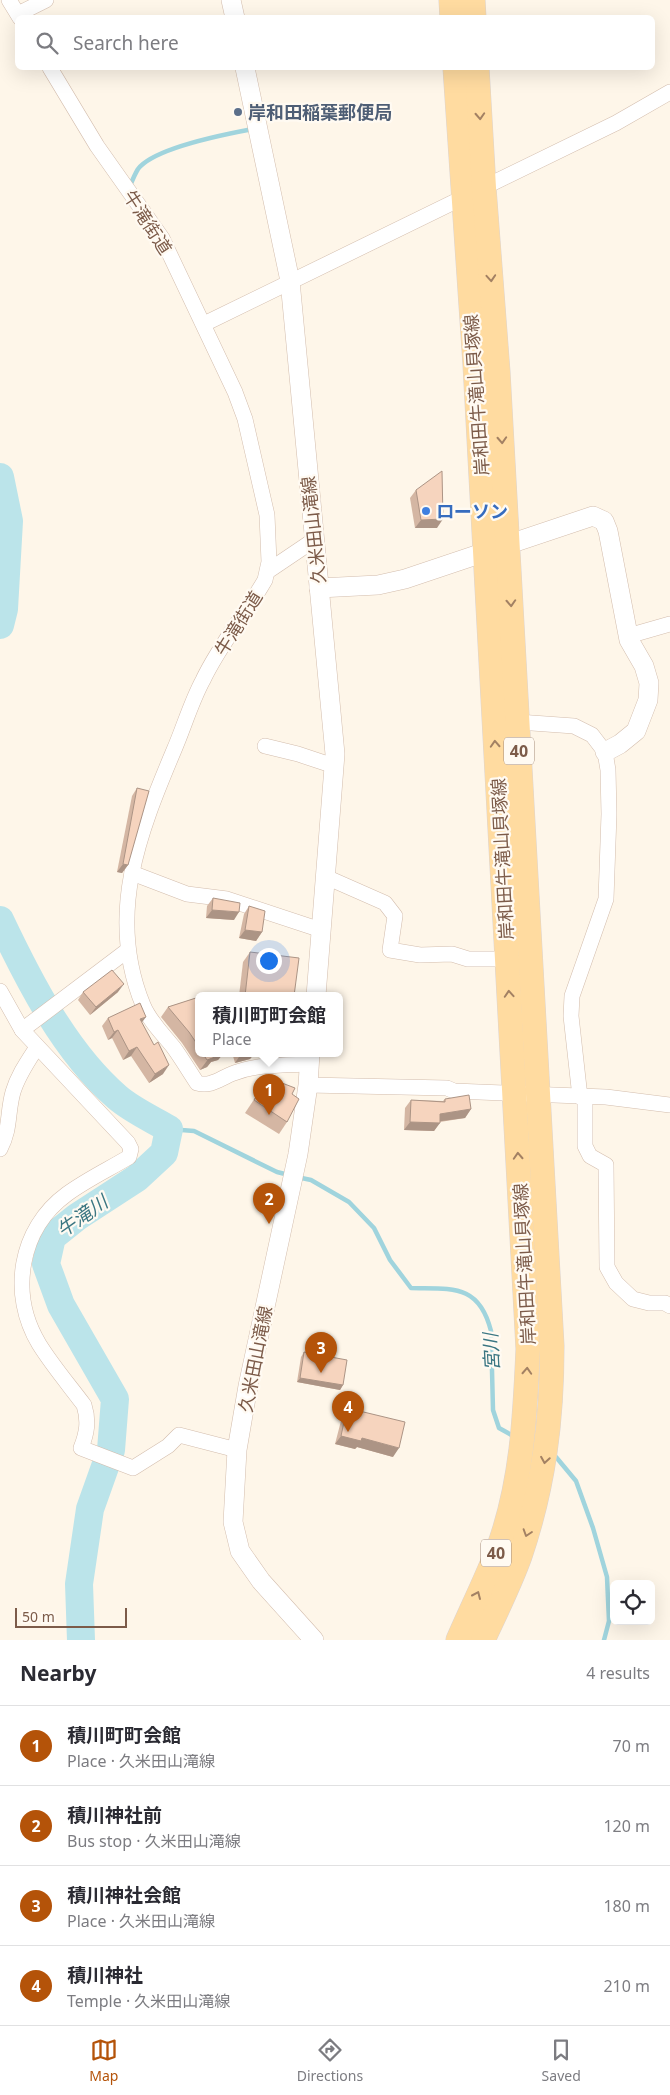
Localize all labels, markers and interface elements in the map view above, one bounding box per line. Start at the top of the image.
search box [15,15,655,70]
icon: search [33,29,61,57]
text: Search here [73,30,179,56]
place label: 岸和田稲葉郵便局 [248,100,392,124]
marker: 岸和田稲葉郵便局 [232,106,244,118]
one-way arrow [474,112,485,120]
street label: 牛滝街道 [118,185,178,259]
one-way arrow [485,275,496,283]
street label: 岸和田牛滝山貝塚線 [458,313,494,477]
one-way arrow [496,437,507,445]
street label: 久米田山滝線 [295,475,331,585]
place label: ローソン [436,499,508,523]
marker: ローソン [420,505,432,517]
street label: 牛滝街道 [209,586,267,660]
one-way arrow [505,599,516,607]
road number: 40 [504,738,534,764]
one-way arrow [490,740,501,748]
street label: 岸和田牛滝山貝塚線 [486,777,518,941]
your location [256,948,282,974]
one-way arrow [503,989,514,997]
popup [195,992,343,1057]
text: 積川町町会館 [212,1002,326,1028]
text: Place [212,1028,251,1050]
pin: 1 [253,1074,285,1115]
one-way arrow [513,1152,524,1160]
street label: 岸和田牛滝山貝塚線 [508,1182,540,1346]
pin: 2 [253,1183,285,1224]
water label: 牛滝川 [51,1188,114,1243]
street label: 久米田山滝線 [233,1304,277,1414]
water label: 宮川 [477,1330,505,1372]
pin: 3 [305,1332,337,1373]
one-way arrow [522,1366,533,1374]
pin: 4 [332,1391,364,1432]
one-way arrow [540,1456,550,1465]
one-way arrow [523,1529,533,1537]
road number: 40 [481,1540,511,1566]
map controls [610,1580,655,1625]
button: locate [610,1580,655,1625]
one-way arrow [471,1591,482,1600]
scale bar [15,1605,128,1628]
text: 50 m [22,1607,55,1626]
text: Nearby [20,1659,96,1687]
text: 4 results [586,1662,650,1684]
text: 積川町町会館 [67,1722,181,1748]
text: 1 [31,1735,41,1757]
text: 70 m [613,1735,650,1757]
text: Place · 久米田山滝線 [67,1750,215,1772]
text: 積川神社前 [67,1802,162,1828]
text: 2 [31,1815,41,1837]
text: 120 m [603,1815,650,1837]
text: Bus stop · 久米田山滝線 [67,1830,241,1852]
text: 積川神社会館 [67,1882,181,1908]
text: 3 [31,1895,41,1917]
text: 180 m [603,1895,650,1917]
text: Place · 久米田山滝線 [67,1910,215,1932]
text: 積川神社 [67,1962,143,1988]
text: 4 [31,1975,41,1997]
text: 210 m [603,1975,650,1997]
text: Temple · 久米田山滝線 [67,1990,230,2012]
tab: Map [89,2036,118,2085]
tab: Directions [297,2036,363,2085]
tab: Saved [542,2036,581,2085]

